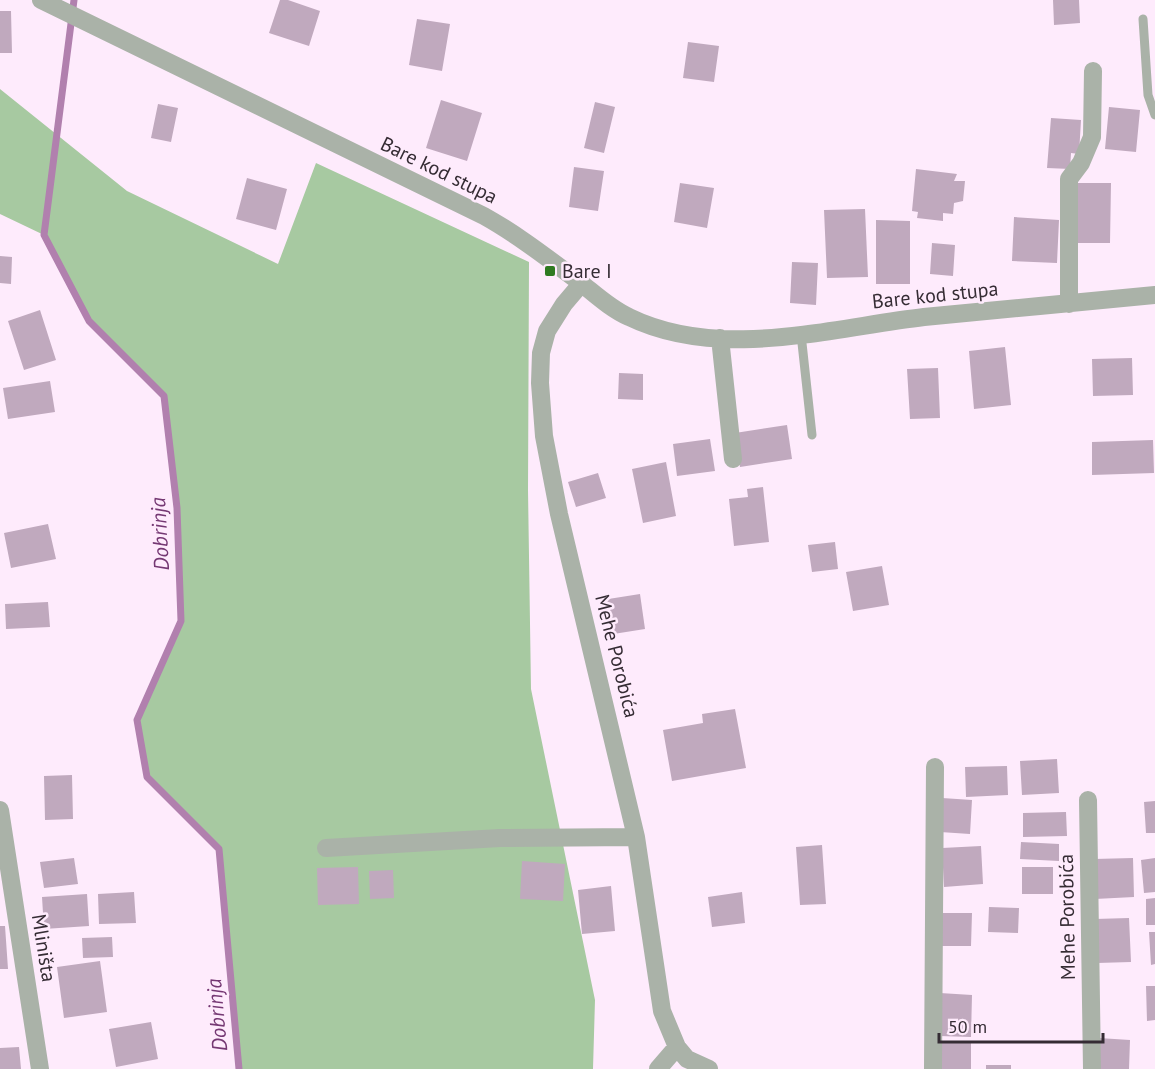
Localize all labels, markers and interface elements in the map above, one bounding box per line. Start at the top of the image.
street label: Bare kod stupa [376,131,502,209]
place label: Bare I [562,258,612,284]
marker: Bare I [543,264,557,278]
street label: Bare kod stupa [871,275,999,315]
water label: Dobrinja [144,496,175,571]
street label: Mehe Porobića [589,592,645,720]
street label: Mehe Porobića [1053,854,1081,980]
street label: Mliništa [26,912,62,984]
water label: Dobrinja [200,977,233,1053]
scale bar [939,1006,1102,1044]
text: 50 m [948,1015,987,1038]

